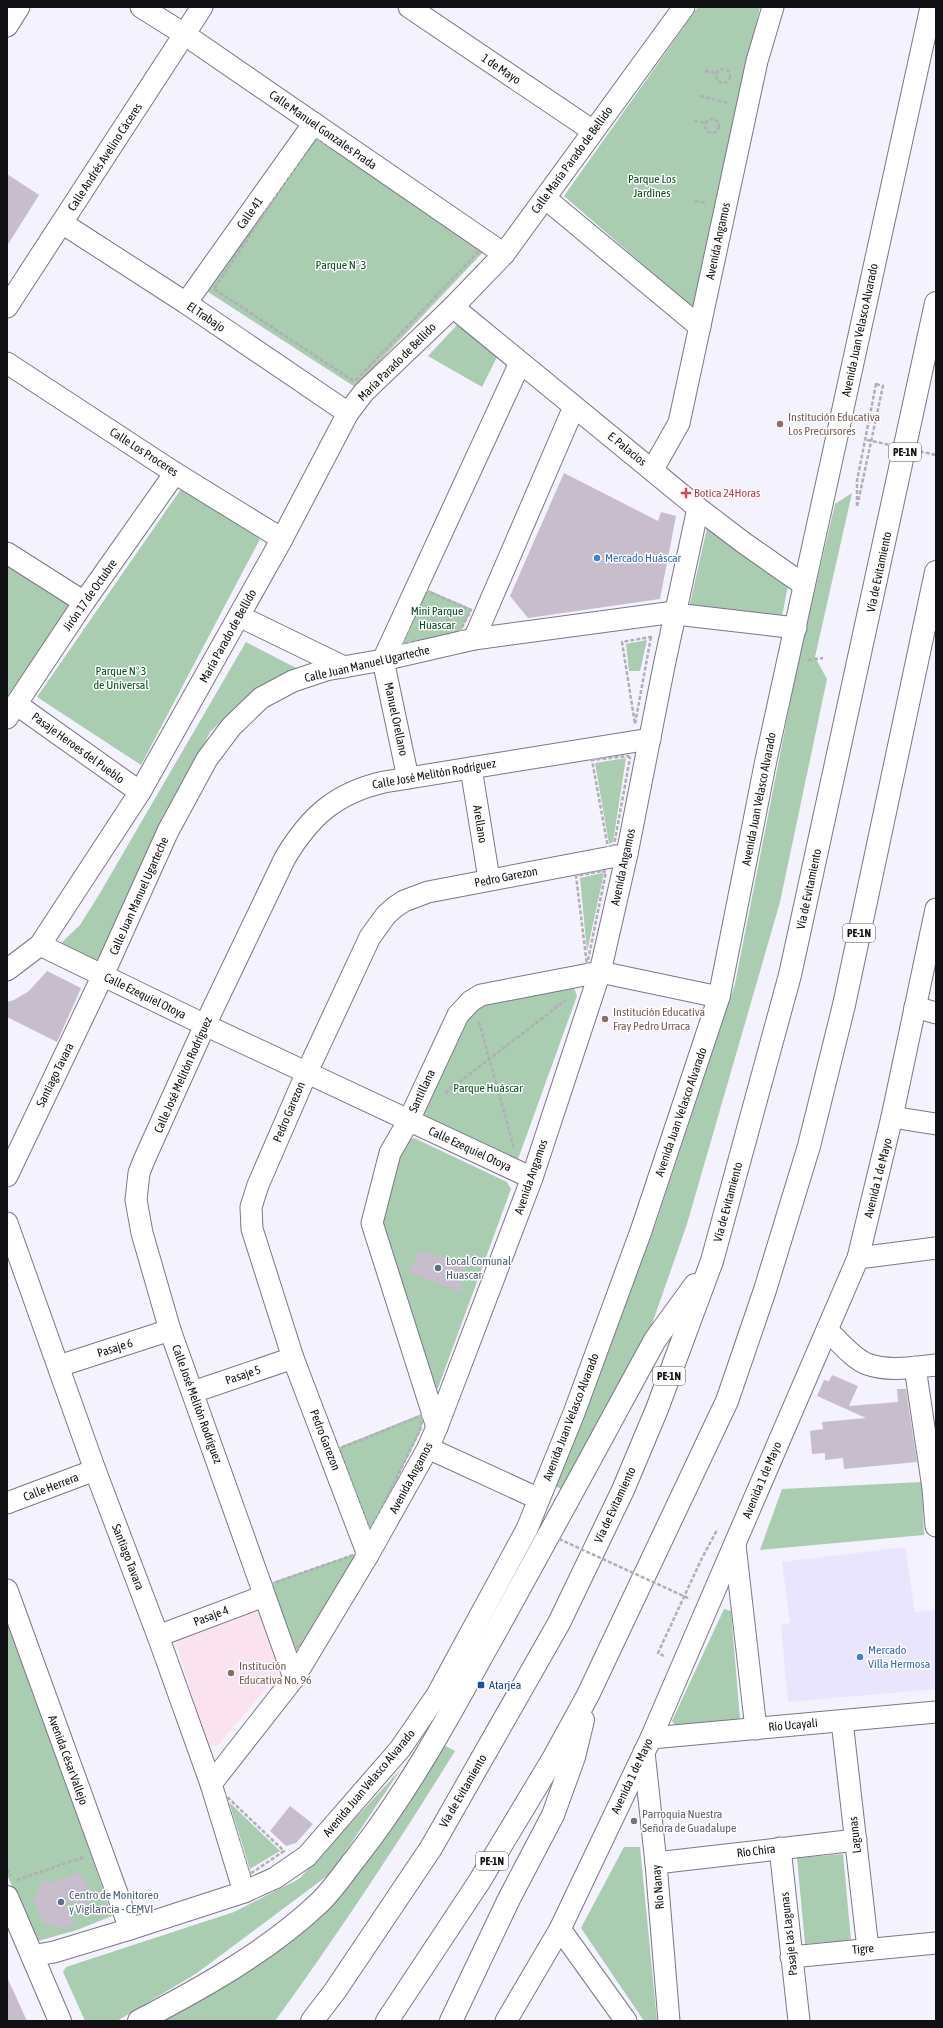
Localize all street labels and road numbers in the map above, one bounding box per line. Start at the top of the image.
street label: 1 de Mayo [479,51,524,87]
street label: Calle Manuel Gonzales Prada [267,88,379,172]
street label: Calle Andrés Avelino Cáceres [65,100,145,214]
street label: Calle María Parado de Bellido [528,103,616,216]
street label: Calle 41 [234,194,266,232]
street label: Avenida Angamos [703,201,733,281]
street label: Avenida Juan Velasco Alvarado [839,262,881,398]
street label: El Trabajo [184,299,228,335]
street label: María Parado de Bellido [355,320,439,404]
street label: Calle Los Proceres [107,425,181,479]
street label: E. Palacios [605,429,649,469]
road number: PE-1N [889,443,921,461]
street label: Vía de Evitamiento [864,530,894,614]
street label: Jirón 17 de Octubre [60,556,120,634]
street label: María Parado de Bellido [197,587,260,685]
street label: Calle Juan Manuel Ugarteche [303,643,431,685]
street label: Manuel Orellano [381,681,411,757]
street label: Pasaje Heroes del Pueblo [29,710,127,787]
street label: Avenida Juan Velasco Alvarado [739,731,779,867]
street label: Calle José Melitón Rodríguez [371,756,498,792]
street label: Arellano [470,804,490,844]
street label: Avenida Angamos [608,827,638,907]
street label: Calle Juan Manuel Ugarteche [107,835,171,957]
street label: Vía de Evitamiento [794,847,824,931]
street label: Pedro Garezon [473,864,539,890]
road number: PE-1N [843,924,875,942]
street label: Calle Ezequiel Otoya [102,970,188,1022]
street label: Calle José Melitón Rodríguez [151,1014,215,1135]
street label: Santiago Tavara [33,1041,77,1109]
street label: Avenida Juan Velasco Alvarado [652,1045,710,1178]
street label: Santillana [406,1067,438,1115]
street label: Pedro Garezon [270,1080,308,1144]
street label: Calle Ezequiel Otoya [426,1124,514,1174]
street label: Avenida 1 de Mayo [861,1136,895,1219]
street label: Avenida Angamos [512,1138,550,1216]
street label: Vía de Evitamiento [711,1160,745,1243]
street label: Pasaje 6 [95,1336,135,1360]
street label: Calle José Melitón Rodríguez [169,1343,225,1466]
street label: Avenida Juan Velasco Alvarado [540,1351,602,1483]
street label: Pasaje 5 [223,1362,263,1388]
road number: PE-1N [653,1367,685,1385]
street label: Pedro Garezon [307,1408,343,1472]
street label: Avenida 1 de Mayo [740,1439,785,1520]
street label: Avenida Angamos [386,1440,436,1516]
street label: Vía de Evitamiento [591,1464,639,1545]
street label: Calle Herrera [21,1470,81,1504]
street label: Santiago Tavara [109,1522,147,1592]
street label: Pasaje 4 [191,1603,231,1629]
street label: Avenida César Vallejo [45,1713,91,1807]
street label: Río Ucayali [768,1716,818,1734]
street label: Avenida Juan Velasco Alvarado [320,1726,418,1839]
street label: Avenida 1 de Mayo [608,1736,656,1816]
street label: Vía de Evitamiento [436,1752,490,1830]
street label: Lagunas [846,1816,864,1854]
street label: Río Chira [736,1842,776,1860]
road number: PE-1N [476,1852,508,1870]
street label: Río Nanay [649,1864,667,1910]
street label: Pasaje Las Lagunas [778,1892,800,1976]
street label: Tigre [851,1941,875,1957]

